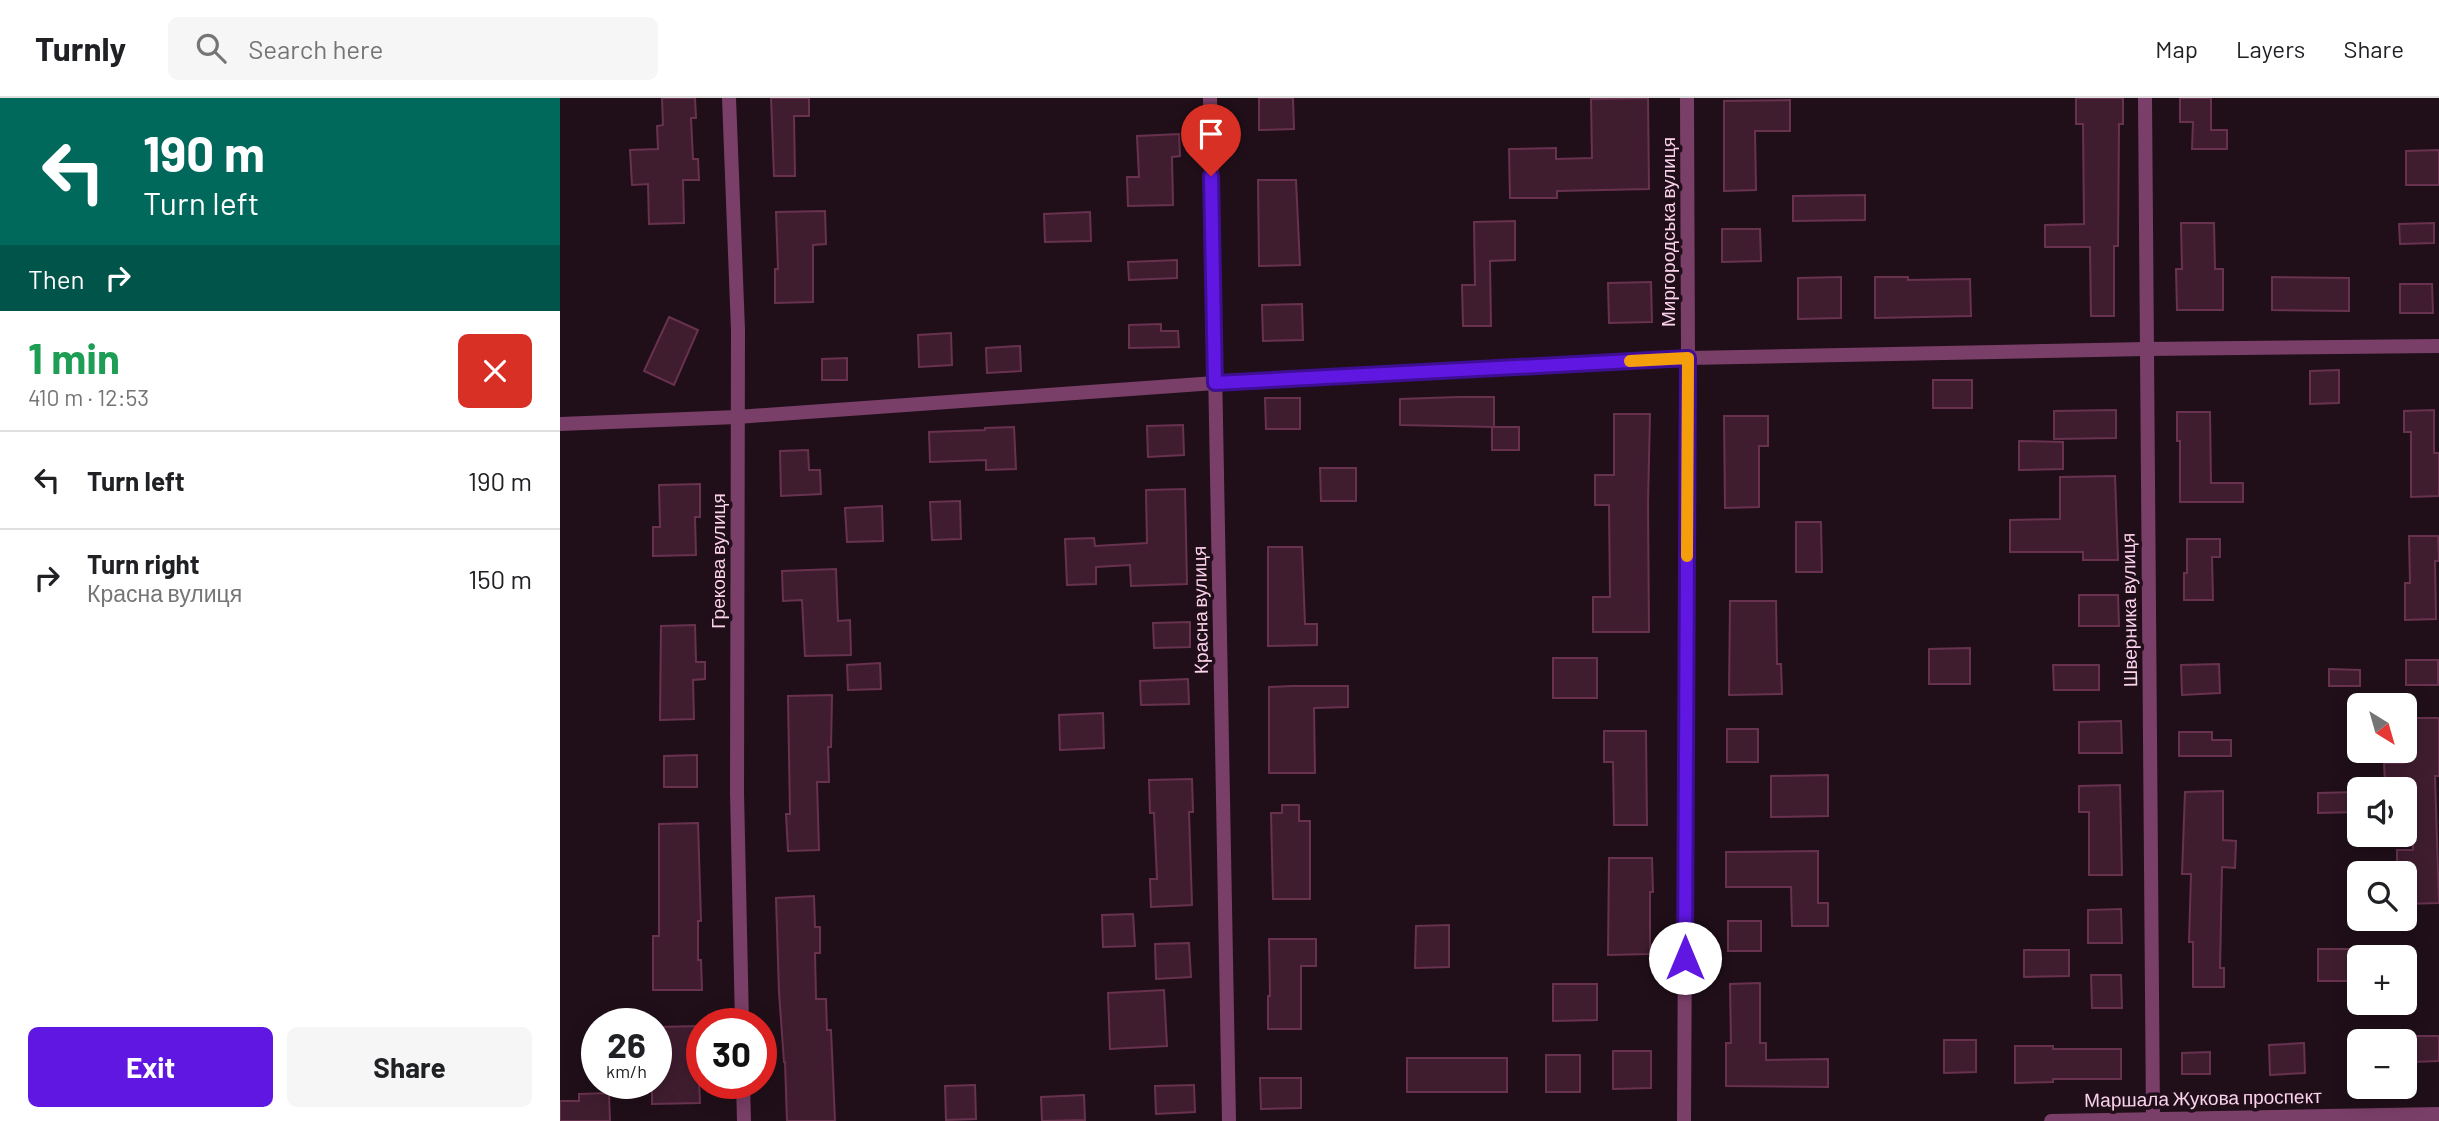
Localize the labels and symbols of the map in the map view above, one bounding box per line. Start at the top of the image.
pin [1181,104,1241,176]
street label: Миргородська вулиця [1656,137,1679,327]
street label: Грекова вулиця [706,493,729,629]
street label: Шверника вулиця [2116,533,2141,687]
street label: Красна вулиця [1187,546,1212,674]
north arrow [2347,693,2417,763]
position arrow [1648,921,1722,995]
speed limit sign: 30 [686,1008,777,1099]
street label: Маршала Жукова проспект [2084,1084,2322,1111]

